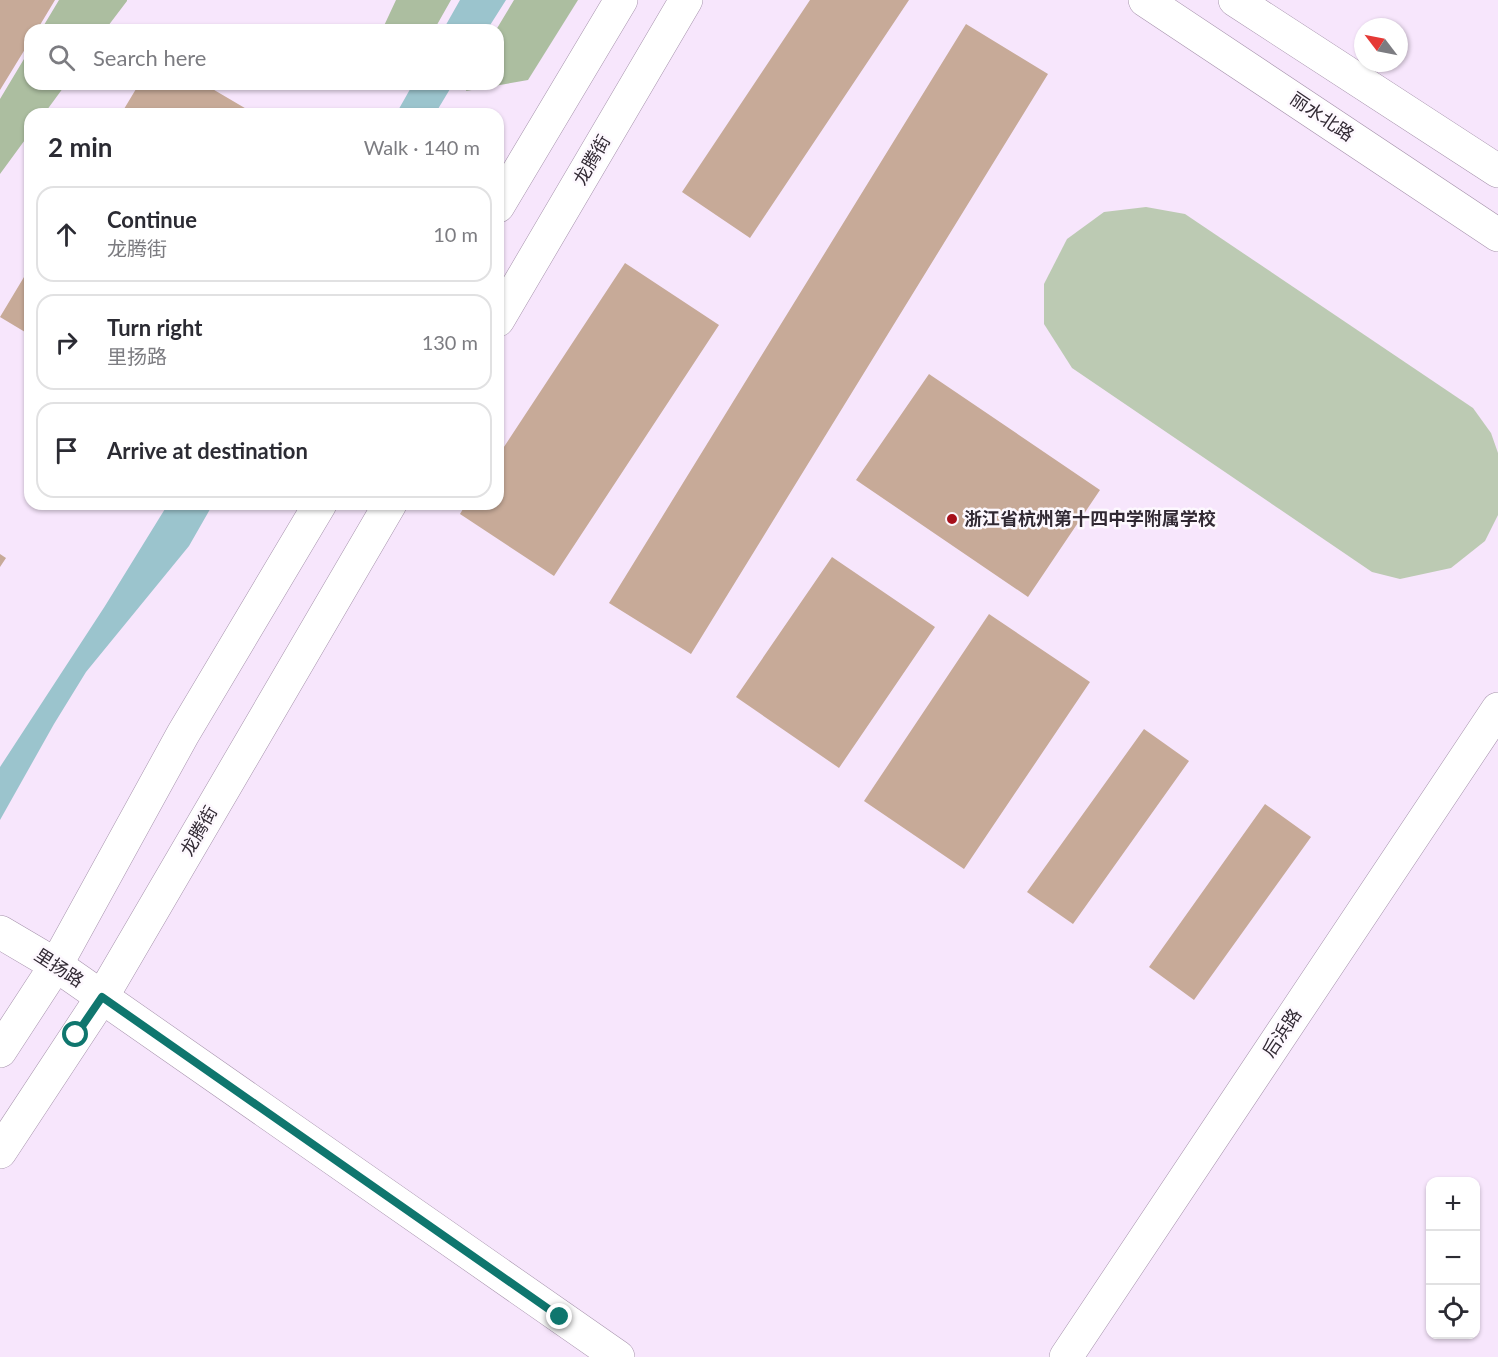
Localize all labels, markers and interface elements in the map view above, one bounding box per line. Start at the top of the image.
north arrow [1354,18,1408,72]
search box [24,24,504,90]
icon: search [45,41,78,74]
text: Search here [93,44,206,71]
street label: 丽水北路 [1287,87,1359,145]
text: 2 min [48,131,112,163]
street label: 龙腾街 [568,131,614,188]
text: Walk · 140 m [364,135,480,159]
text: Continue [107,206,197,233]
icon: ahead [50,218,83,251]
text: 10 m [433,222,478,246]
text: 龙腾街 [107,236,167,260]
text: Turn right [107,314,202,341]
icon: right [50,326,83,359]
text: 130 m [422,330,478,354]
text: 里扬路 [107,344,167,368]
icon: arrive [50,434,83,467]
text: Arrive at destination [107,437,308,464]
place label: 浙江省杭州第十四中学附属学校 [964,507,1216,529]
marker: 浙江省杭州第十四中学附属学校 [945,512,959,526]
street label: 龙腾街 [175,802,221,859]
street label: 里扬路 [31,943,88,991]
street label: 后浜路 [1257,1004,1305,1061]
route start [62,1021,88,1047]
map controls [1426,1177,1480,1339]
button: + [1426,1177,1480,1231]
button: − [1426,1231,1480,1285]
button: locate [1426,1285,1480,1339]
route end [546,1303,572,1329]

